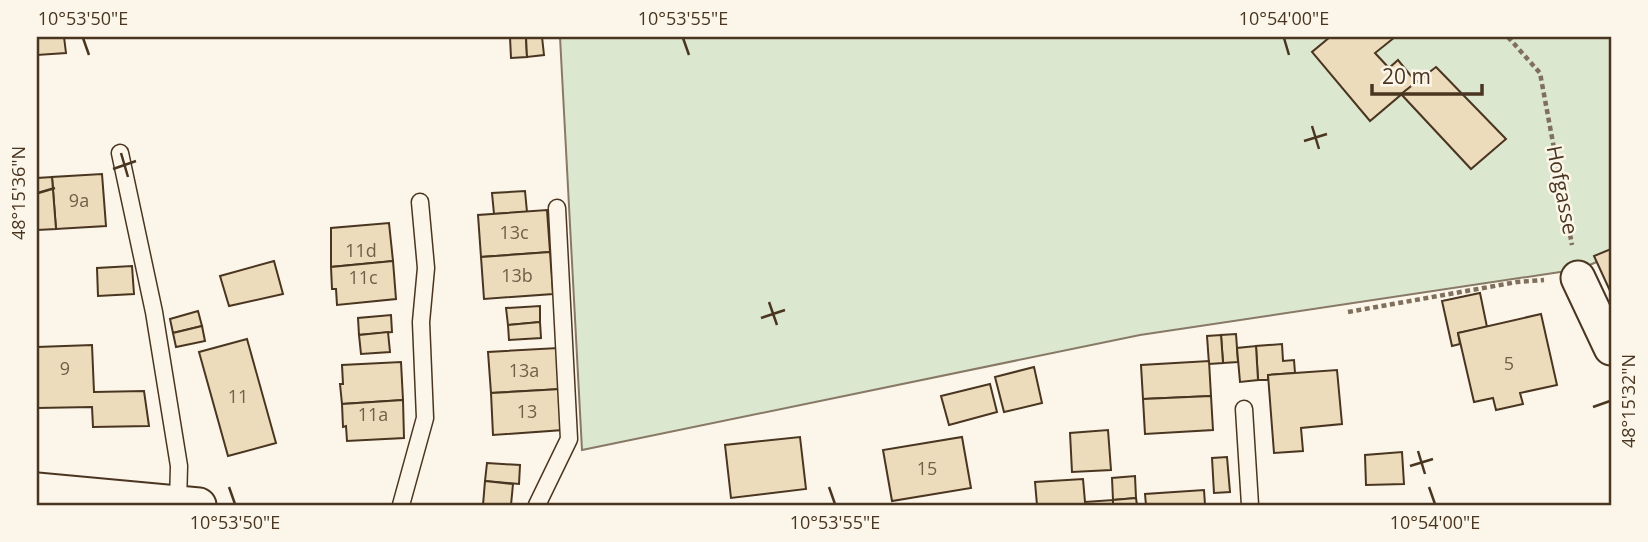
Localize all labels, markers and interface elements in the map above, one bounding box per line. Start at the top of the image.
text: 10°53'50"E [38,6,128,30]
text: 10°53'55"E [638,6,728,30]
text: 10°54'00"E [1239,6,1329,30]
scale bar [1372,52,1482,96]
text: 20 m [1382,62,1431,90]
street label: Hofgasse [1541,143,1585,237]
text: 48°15'36"N [6,146,30,240]
house number: 9a [69,188,89,212]
house number: 13c [499,220,529,244]
house number: 11d [345,238,377,262]
house number: 13b [501,263,533,287]
house number: 11c [348,265,378,289]
house number: 5 [1504,351,1514,375]
text: 48°15'32"N [1616,354,1640,448]
house number: 9 [60,356,70,380]
house number: 13a [509,358,539,382]
house number: 11 [228,384,248,408]
house number: 13 [517,399,537,423]
house number: 11a [358,402,388,426]
house number: 15 [917,456,937,480]
text: 10°53'50"E [190,510,280,534]
text: 10°53'55"E [790,510,880,534]
text: 10°54'00"E [1390,510,1480,534]

